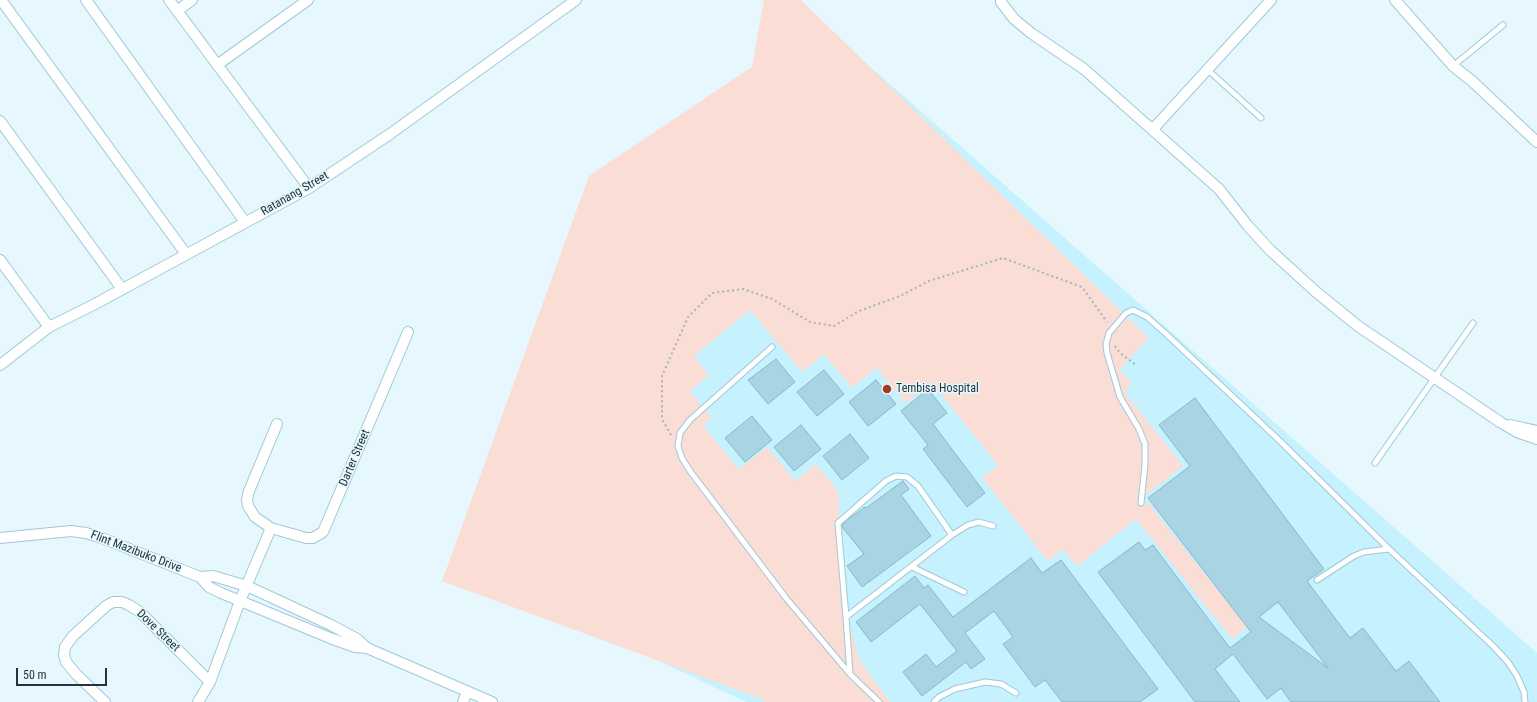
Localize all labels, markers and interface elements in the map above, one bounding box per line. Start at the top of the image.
street label: Ratanang Street [259,169,331,219]
place label: Tembisa Hospital [896,382,979,396]
marker: Tembisa Hospital [881,383,893,395]
street label: Darter Street [337,427,373,489]
street label: Flint Mazibuko Drive [89,528,183,576]
street label: Dove Street [133,607,183,655]
scale bar [18,660,109,686]
text: 50 m [23,668,47,682]

